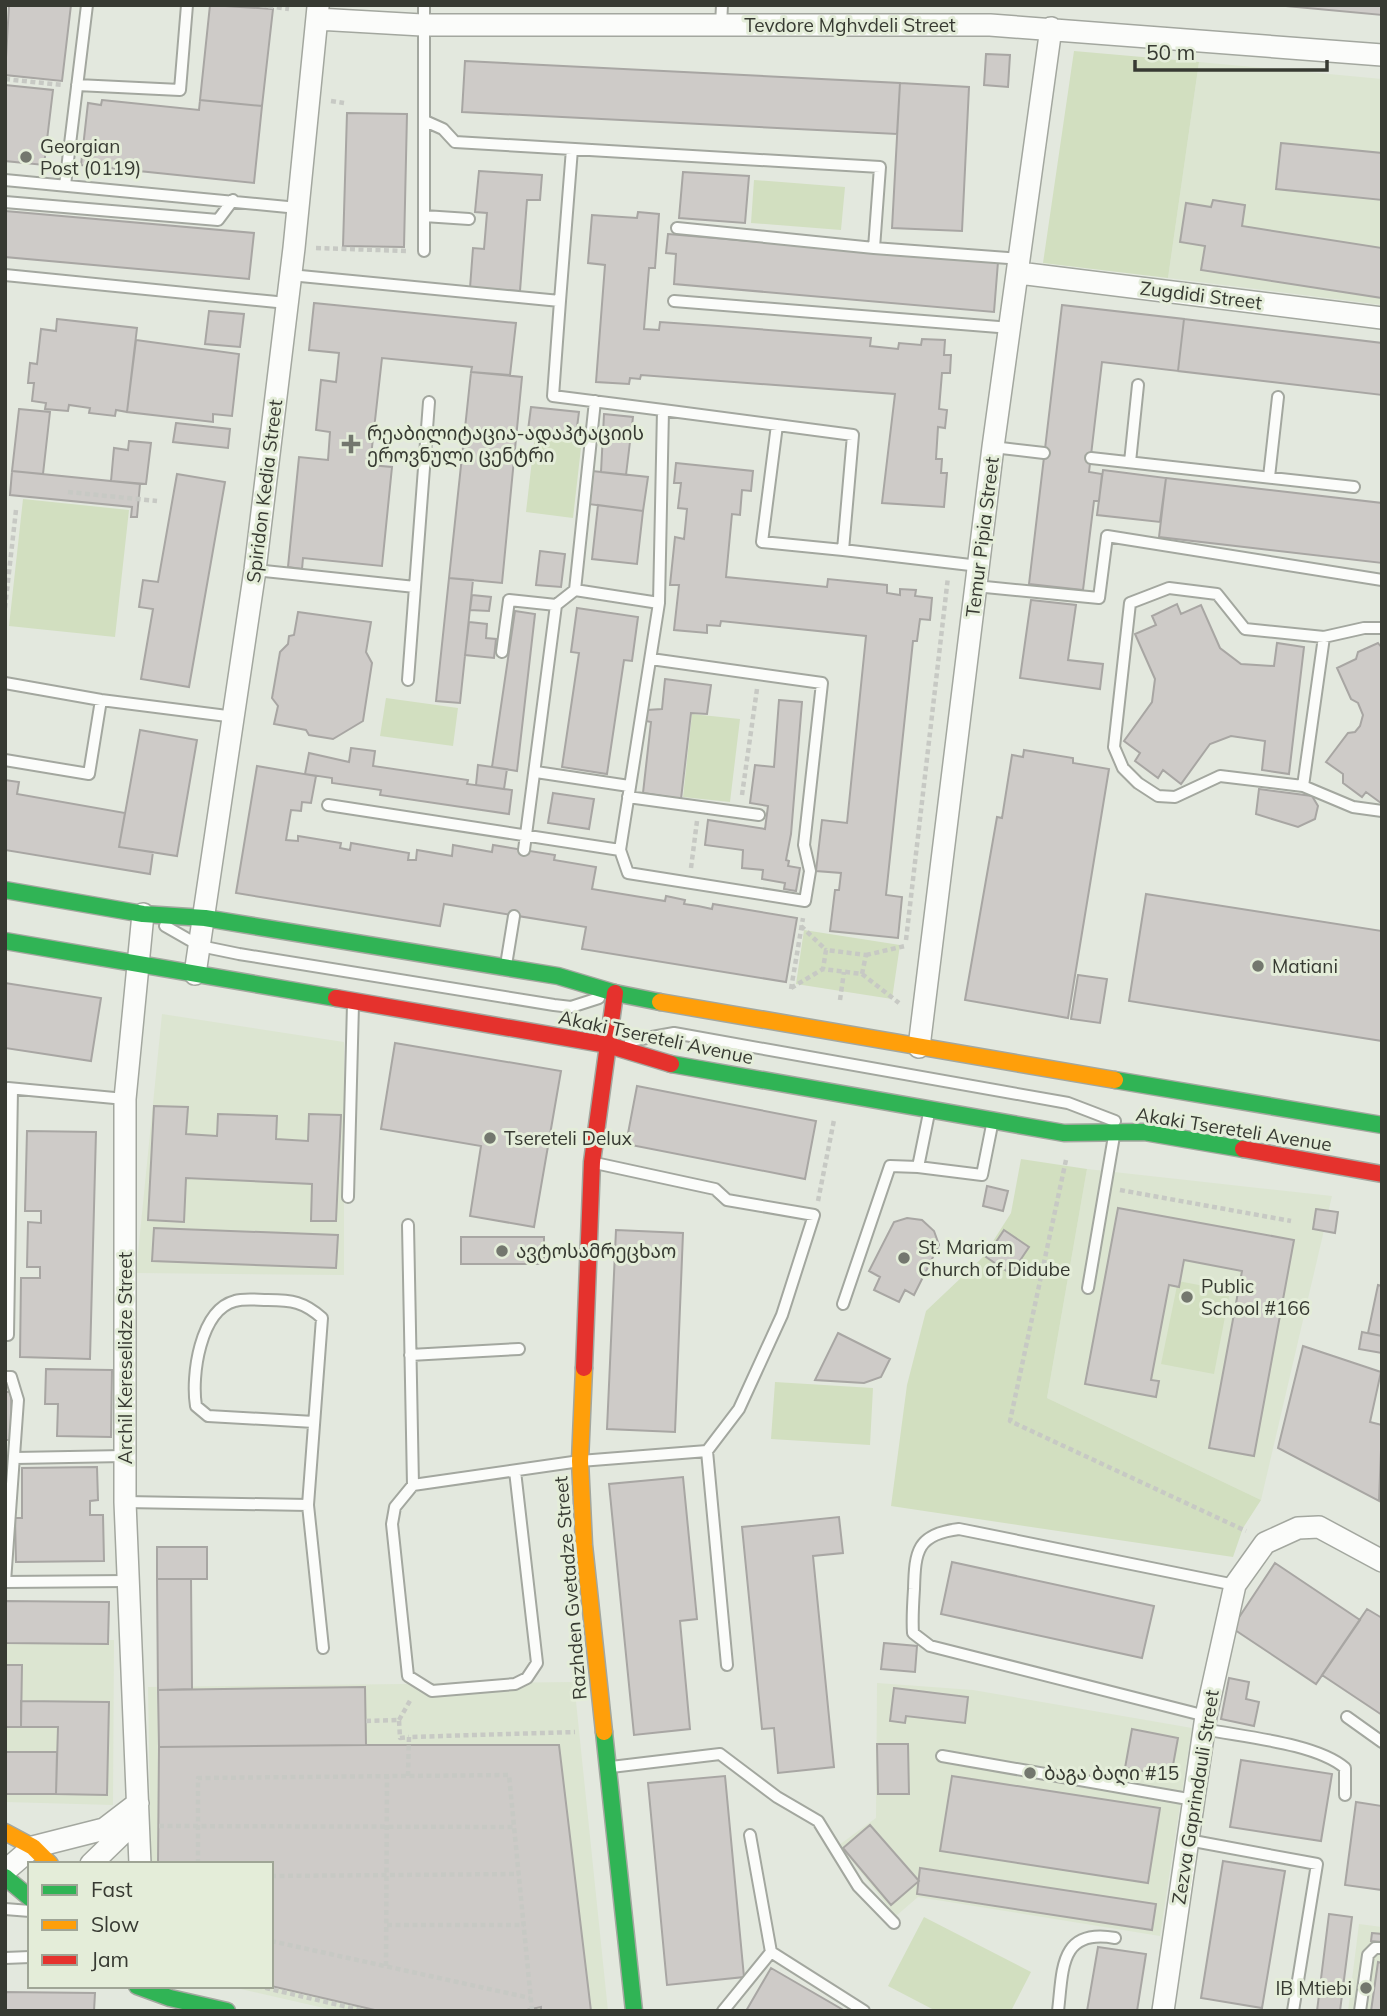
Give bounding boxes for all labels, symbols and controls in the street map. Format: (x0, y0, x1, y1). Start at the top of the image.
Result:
street label: Tevdore Mghvdeli Street (744, 13, 956, 37)
scale bar (1135, 28, 1328, 72)
text: 50 m (1146, 39, 1195, 65)
place label: Georgian Post (0119) (40, 134, 141, 180)
marker: Georgian Post (0119) (18, 149, 34, 165)
street label: Zugdidi Street (1139, 276, 1264, 314)
street label: Spiridon Kedia Street (241, 398, 287, 584)
place label: რეაბილიტაცია-ადაპტაციის ეროვნული ცენტრი (367, 421, 644, 468)
marker: რეაბილიტაცია-ადაპტაციის ეროვნული ცენტრი (341, 434, 361, 454)
street label: Temur Pipia Street (960, 455, 1004, 619)
place label: Matiani (1272, 954, 1338, 978)
marker: Matiani (1250, 958, 1266, 974)
street label: Akaki Tsereteli Avenue (557, 1005, 755, 1069)
street label: Akaki Tsereteli Avenue (1134, 1102, 1334, 1156)
place label: Tsereteli Delux (504, 1126, 632, 1150)
marker: Tsereteli Delux (482, 1130, 498, 1146)
place label: St. Mariam Church of Didube (918, 1235, 1070, 1281)
place label: ავტოსამრეცხაო (516, 1239, 676, 1263)
marker: ავტოსამრეცხაო (494, 1243, 510, 1259)
marker: St. Mariam Church of Didube (896, 1250, 912, 1266)
street label: Archil Kereselidze Street (113, 1252, 137, 1464)
place label: Public School #166 (1201, 1274, 1310, 1320)
marker: Public School #166 (1179, 1289, 1195, 1305)
street label: Razhden Gvetadze Street (548, 1475, 592, 1701)
street label: Zezva Gaprindauli Street (1166, 1688, 1224, 1906)
place label: ბაგა ბაღი #15 (1044, 1761, 1179, 1786)
marker: ბაგა ბაღი #15 (1022, 1765, 1038, 1781)
legend (28, 1862, 273, 1988)
text: Fast (91, 1876, 133, 1902)
text: Slow (91, 1911, 139, 1937)
text: Jam (91, 1946, 129, 1972)
place label: IB Mtiebi (1275, 1976, 1352, 2000)
marker: IB Mtiebi (1358, 1980, 1374, 1996)

